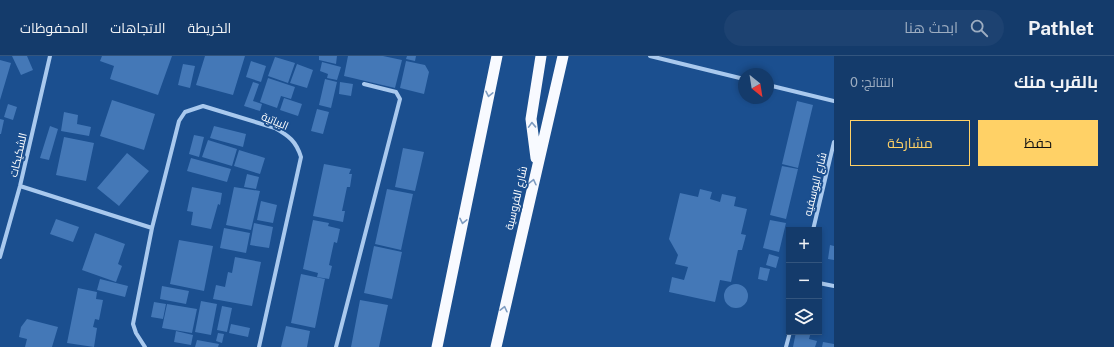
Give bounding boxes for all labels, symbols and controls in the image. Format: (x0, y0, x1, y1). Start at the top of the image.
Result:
search box (724, 10, 1004, 46)
icon: search (968, 17, 990, 39)
text: Pathlet (1028, 17, 1094, 39)
text: ابحث هنا (904, 19, 958, 36)
text: المحفوظات (20, 20, 88, 36)
text: الاتجاهات (110, 20, 166, 36)
text: الخريطة (188, 20, 231, 36)
north arrow (738, 68, 774, 104)
text: بالقرب منك (1014, 72, 1098, 92)
text: النتائج: 0 (850, 75, 894, 90)
one-way arrow (486, 91, 494, 97)
street label: البياتية (260, 110, 290, 132)
button: مشاركة (850, 120, 970, 166)
button: حفظ (978, 120, 1098, 166)
one-way arrow (527, 122, 536, 129)
street label: الشكيكات (7, 132, 29, 178)
street label: شارع اليوسفيه (801, 151, 831, 218)
street label: شارع الفروسية (503, 165, 531, 231)
one-way arrow (528, 179, 536, 185)
one-way arrow (459, 218, 467, 225)
map controls (786, 227, 822, 335)
button: + (786, 227, 822, 263)
button: − (786, 263, 822, 299)
button: layers (786, 299, 822, 335)
one-way arrow (500, 306, 508, 312)

